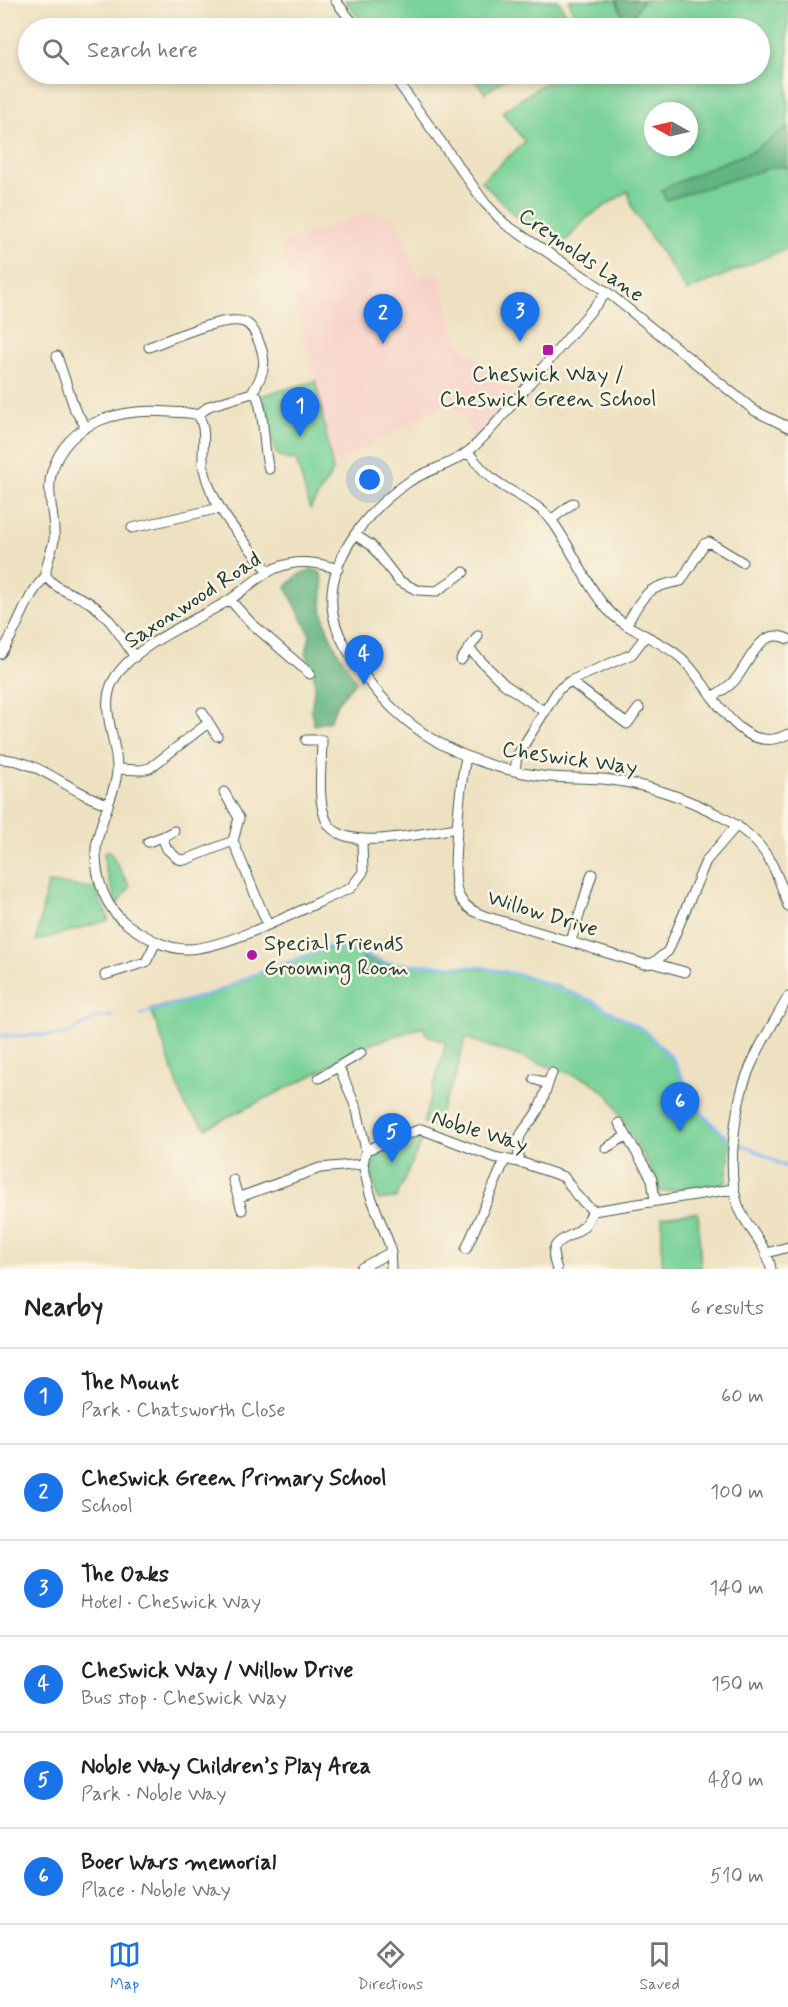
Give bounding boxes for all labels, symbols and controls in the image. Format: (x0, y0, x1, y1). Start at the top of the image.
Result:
search box (18, 18, 770, 84)
icon: search (39, 35, 72, 68)
text: Search here (87, 37, 198, 65)
north arrow (644, 102, 698, 156)
street label: Creynolds Lane (513, 202, 649, 309)
pin: 3 (500, 292, 540, 342)
pin: 2 (364, 294, 403, 344)
marker: Cheswick Way / Cheswick Green School (541, 343, 555, 357)
place label: Cheswick Way / Cheswick Green School (439, 361, 657, 414)
pin: 1 (280, 388, 320, 437)
your location (355, 465, 384, 494)
street label: Saxonwood Road (119, 546, 267, 655)
pin: 4 (344, 636, 384, 685)
street label: Cheswick Way (500, 736, 639, 782)
street label: Willow Drive (484, 884, 601, 944)
place label: Special Friends Grooming Room (264, 930, 409, 986)
marker: Special Friends Grooming Room (245, 948, 259, 962)
pin: 6 (660, 1082, 700, 1132)
street label: Noble Way (428, 1104, 531, 1160)
pin: 5 (372, 1114, 412, 1163)
text: Nearby (24, 1291, 103, 1325)
text: 6 results (691, 1295, 764, 1322)
text: The Mount (81, 1369, 179, 1397)
text: 1 (39, 1383, 48, 1410)
text: 60 m (721, 1383, 764, 1410)
text: Park · Chatsworth Close (81, 1397, 285, 1424)
text: Cheswick Green Primary School (81, 1465, 387, 1493)
text: 2 (39, 1479, 48, 1506)
text: 100 m (710, 1479, 764, 1506)
text: School (81, 1493, 133, 1520)
text: The Oaks (81, 1561, 169, 1589)
text: 3 (39, 1575, 48, 1602)
text: 140 m (710, 1575, 764, 1602)
text: Hotel · Cheswick Way (81, 1589, 261, 1616)
text: Cheswick Way / Willow Drive (81, 1657, 353, 1685)
text: 4 (38, 1671, 49, 1698)
text: 150 m (711, 1671, 764, 1698)
text: Bus stop · Cheswick Way (81, 1685, 287, 1712)
text: Noble Way Children’s Play Area (81, 1753, 371, 1781)
text: 5 (38, 1767, 50, 1794)
text: 480 m (708, 1767, 764, 1794)
text: Park · Noble Way (81, 1781, 227, 1808)
text: Boer Wars memorial (81, 1849, 276, 1877)
text: 6 (38, 1863, 49, 1890)
text: 510 m (710, 1863, 764, 1890)
text: Place · Noble Way (81, 1877, 231, 1904)
tab: Map (108, 1938, 141, 1995)
tab: Directions (357, 1938, 423, 1995)
tab: Saved (639, 1938, 680, 1995)

